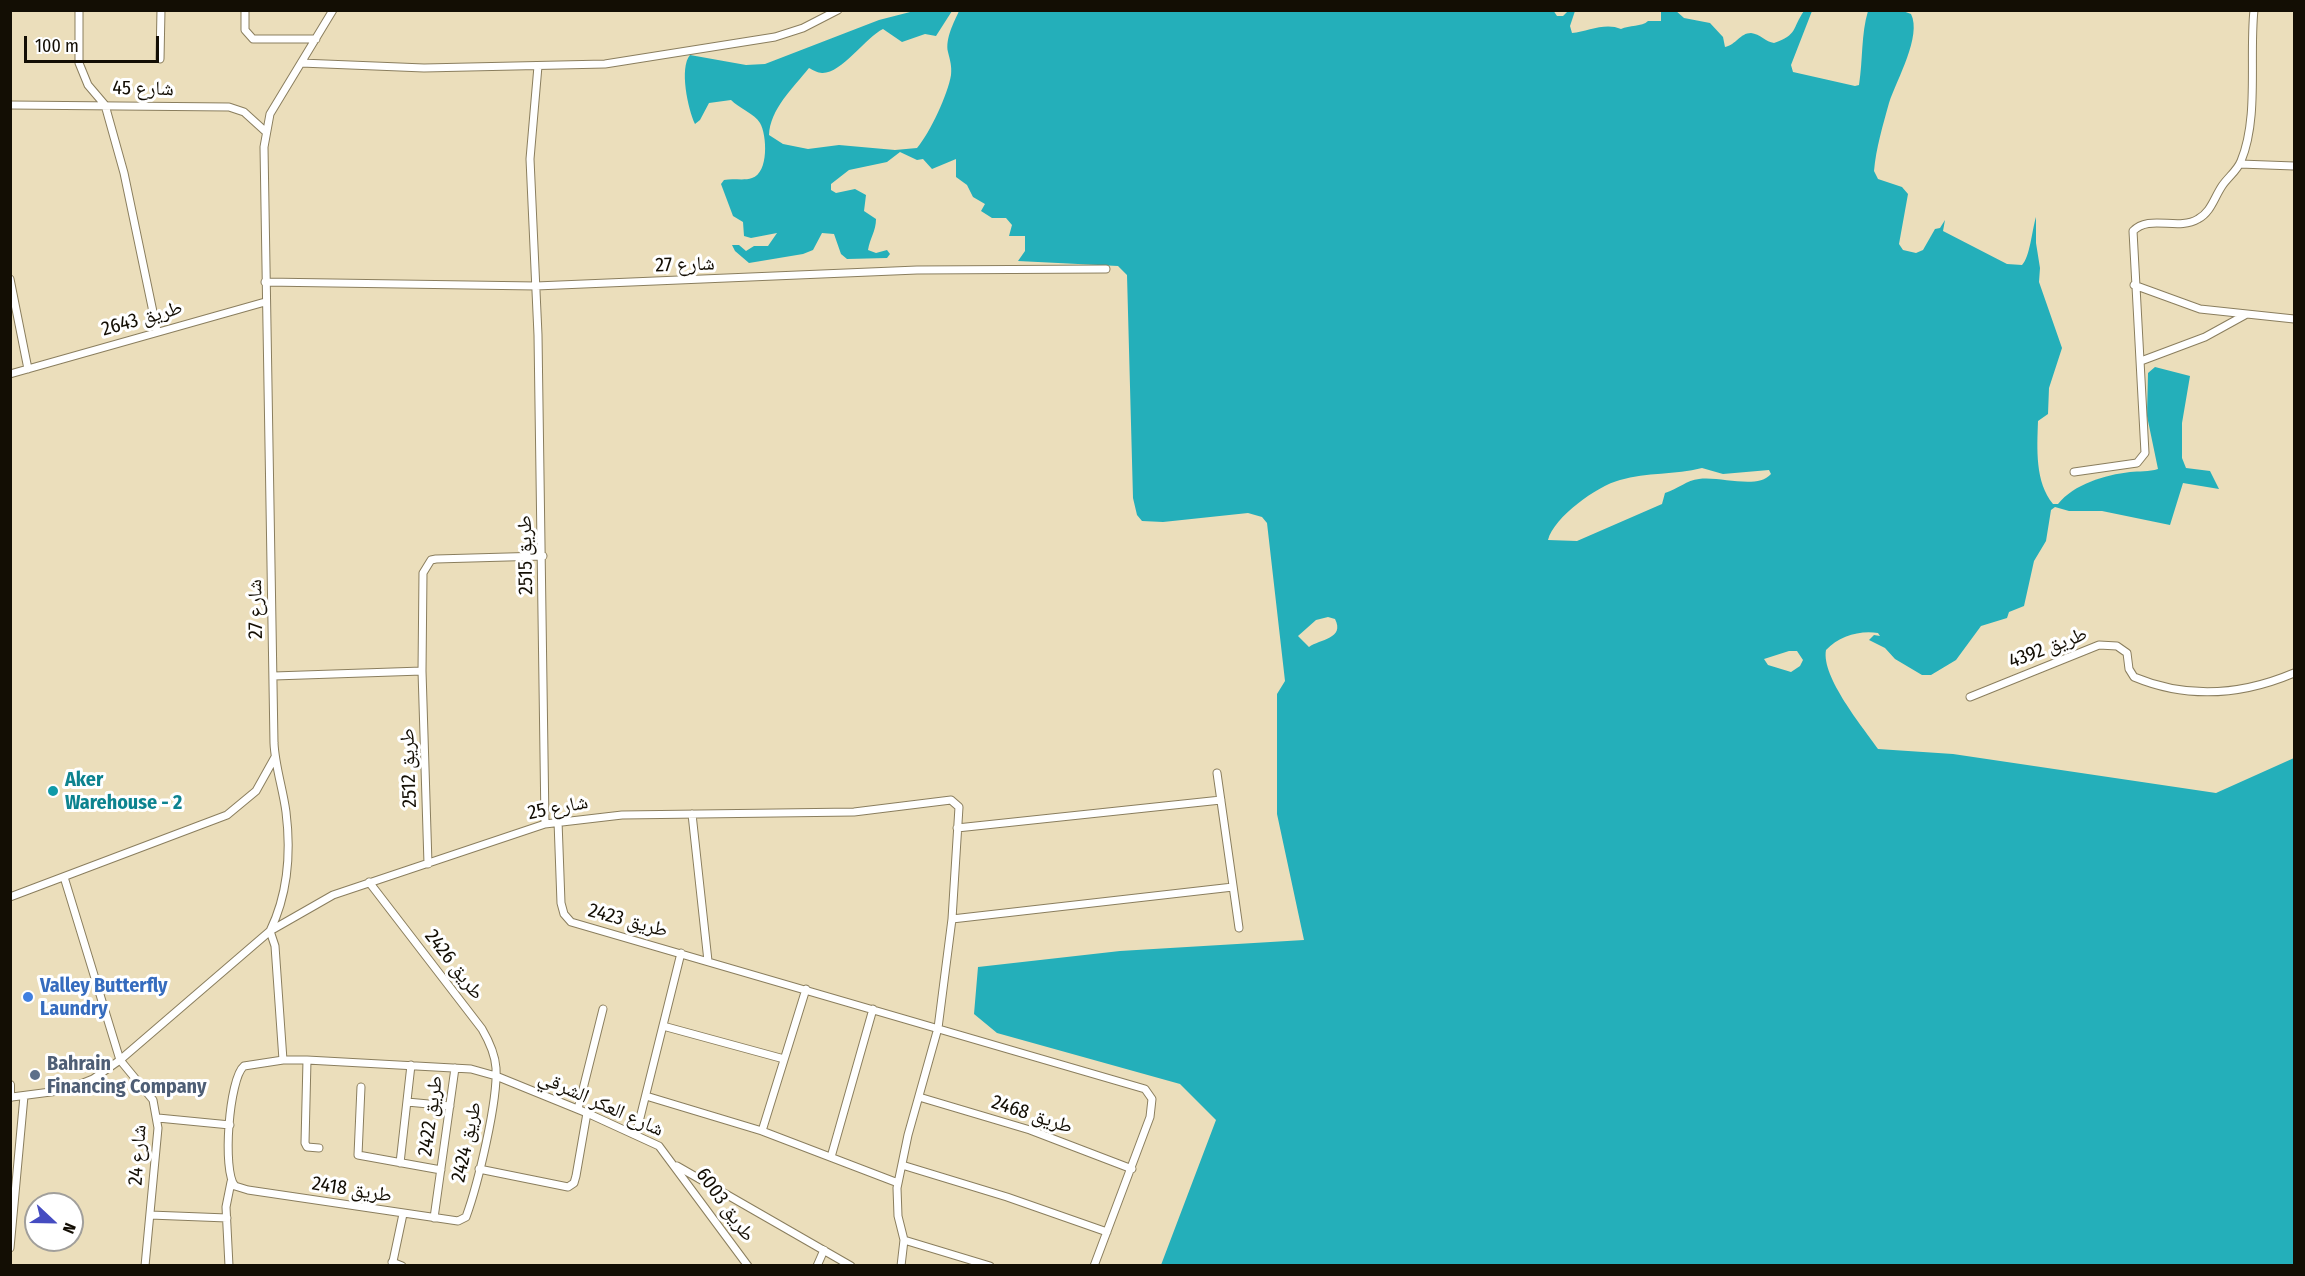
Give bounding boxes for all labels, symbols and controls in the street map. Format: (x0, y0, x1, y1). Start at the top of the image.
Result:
scale bar (27, 24, 162, 62)
text: 100 m (35, 35, 79, 57)
street label: شارع 45 (112, 76, 174, 102)
street label: شارع 27 (655, 252, 715, 278)
street label: طريق 2643 (99, 296, 185, 342)
street label: طريق 2515 (513, 515, 539, 595)
street label: شارع 27 (243, 579, 269, 639)
street label: طريق 4392 (2005, 622, 2091, 674)
street label: طريق 2512 (396, 728, 422, 808)
place label: Aker Warehouse - 2 (65, 768, 182, 815)
marker: Aker Warehouse - 2 (46, 784, 60, 798)
street label: شارع 25 (526, 790, 590, 826)
street label: طريق 2423 (586, 899, 670, 943)
street label: طريق 2426 (419, 925, 489, 1005)
place label: Valley Butterfly Laundry (40, 974, 168, 1021)
marker: Valley Butterfly Laundry (21, 990, 35, 1004)
place label: Bahrain Financing Company (47, 1052, 206, 1099)
street label: شارع العكر الشرقي (535, 1066, 667, 1142)
marker: Bahrain Financing Company (28, 1068, 42, 1082)
street label: طريق 2422 (413, 1074, 449, 1158)
street label: طريق 2468 (988, 1091, 1076, 1139)
street label: طريق 2424 (447, 1100, 487, 1184)
street label: شارع 24 (124, 1124, 152, 1186)
street label: طريق 6003 (690, 1163, 760, 1247)
street label: طريق 2418 (310, 1172, 394, 1208)
north arrow (24, 1192, 84, 1252)
text: N (59, 1220, 80, 1236)

